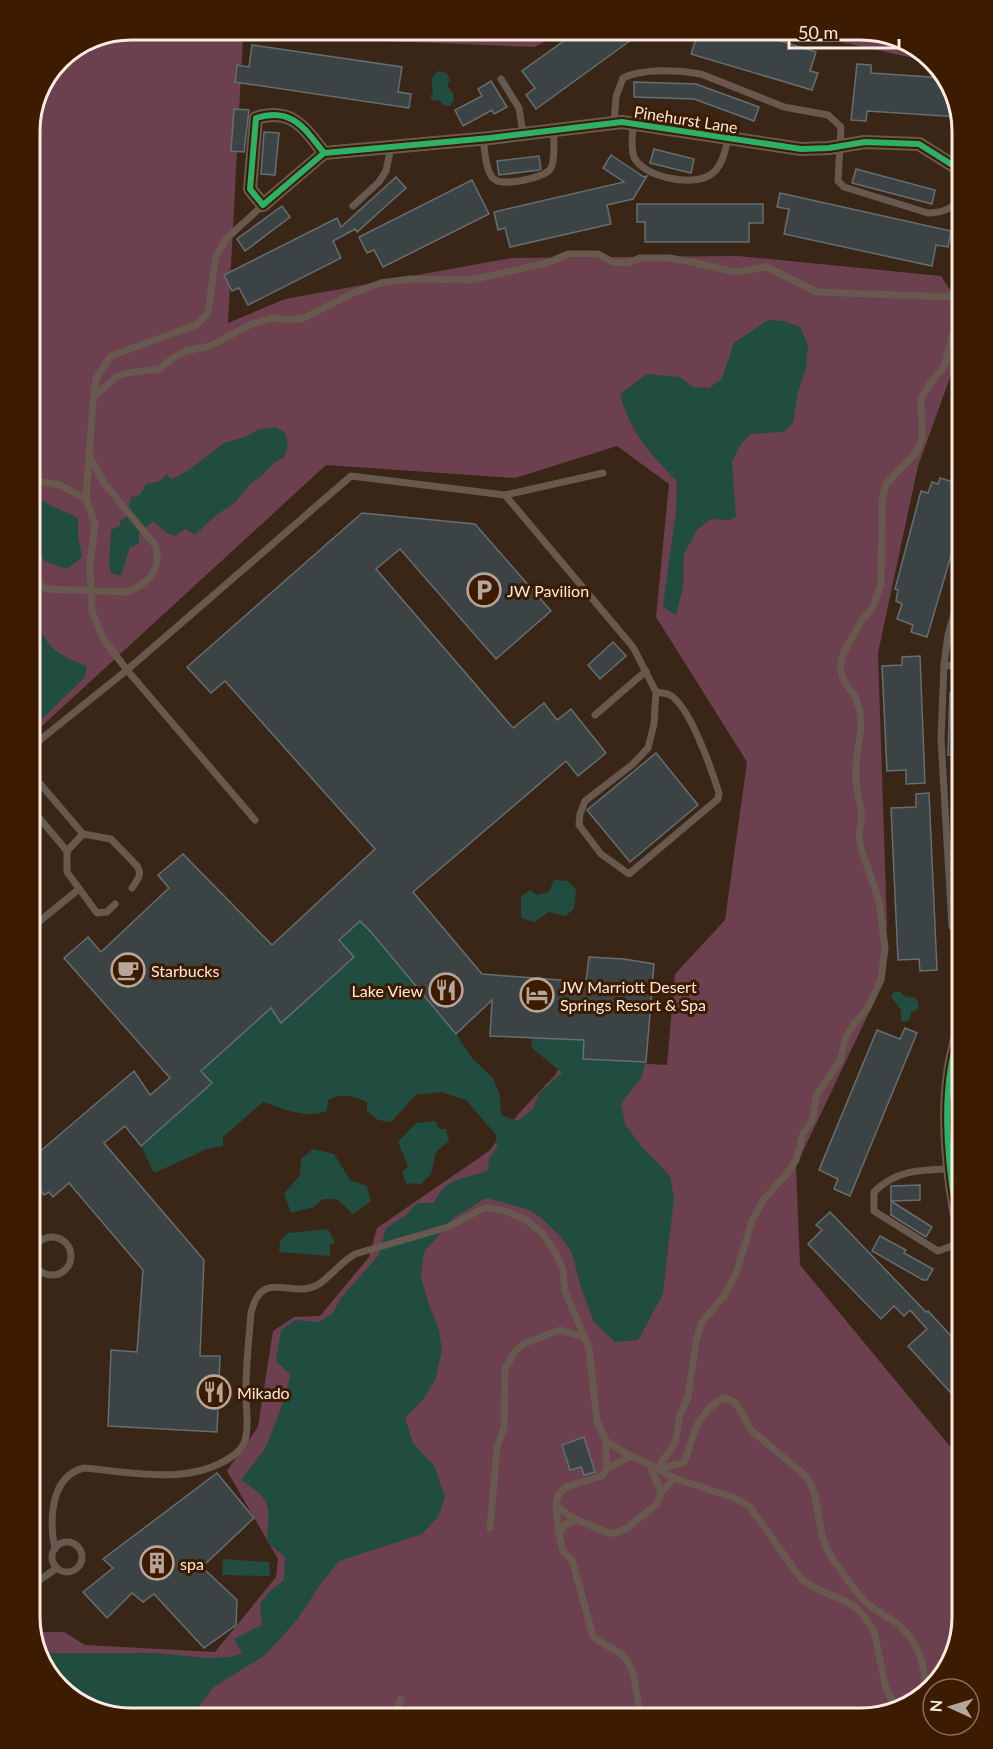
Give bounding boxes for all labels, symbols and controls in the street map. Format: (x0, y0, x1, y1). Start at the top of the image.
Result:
scale bar (789, 12, 898, 50)
text: 50 m (798, 21, 838, 43)
street label: Pinehurst Lane (633, 101, 739, 137)
parking icon: JW Pavilion (466, 572, 502, 608)
place label: JW Pavilion (507, 581, 589, 600)
cafe icon: Starbucks (110, 952, 146, 988)
place label: Starbucks (151, 961, 219, 980)
restaurant icon: Lake View (428, 972, 464, 1008)
hotel icon: JW Marriott Desert Springs Resort & Spa (519, 977, 555, 1013)
place label: JW Marriott Desert Springs Resort & Spa (560, 977, 706, 1014)
place label: Lake View (352, 981, 423, 1000)
restaurant icon: Mikado (196, 1374, 232, 1410)
place label: Mikado (237, 1383, 290, 1402)
building icon: spa (139, 1545, 175, 1581)
place label: spa (180, 1554, 204, 1573)
north arrow (921, 1677, 981, 1737)
text: N (926, 1699, 945, 1713)

